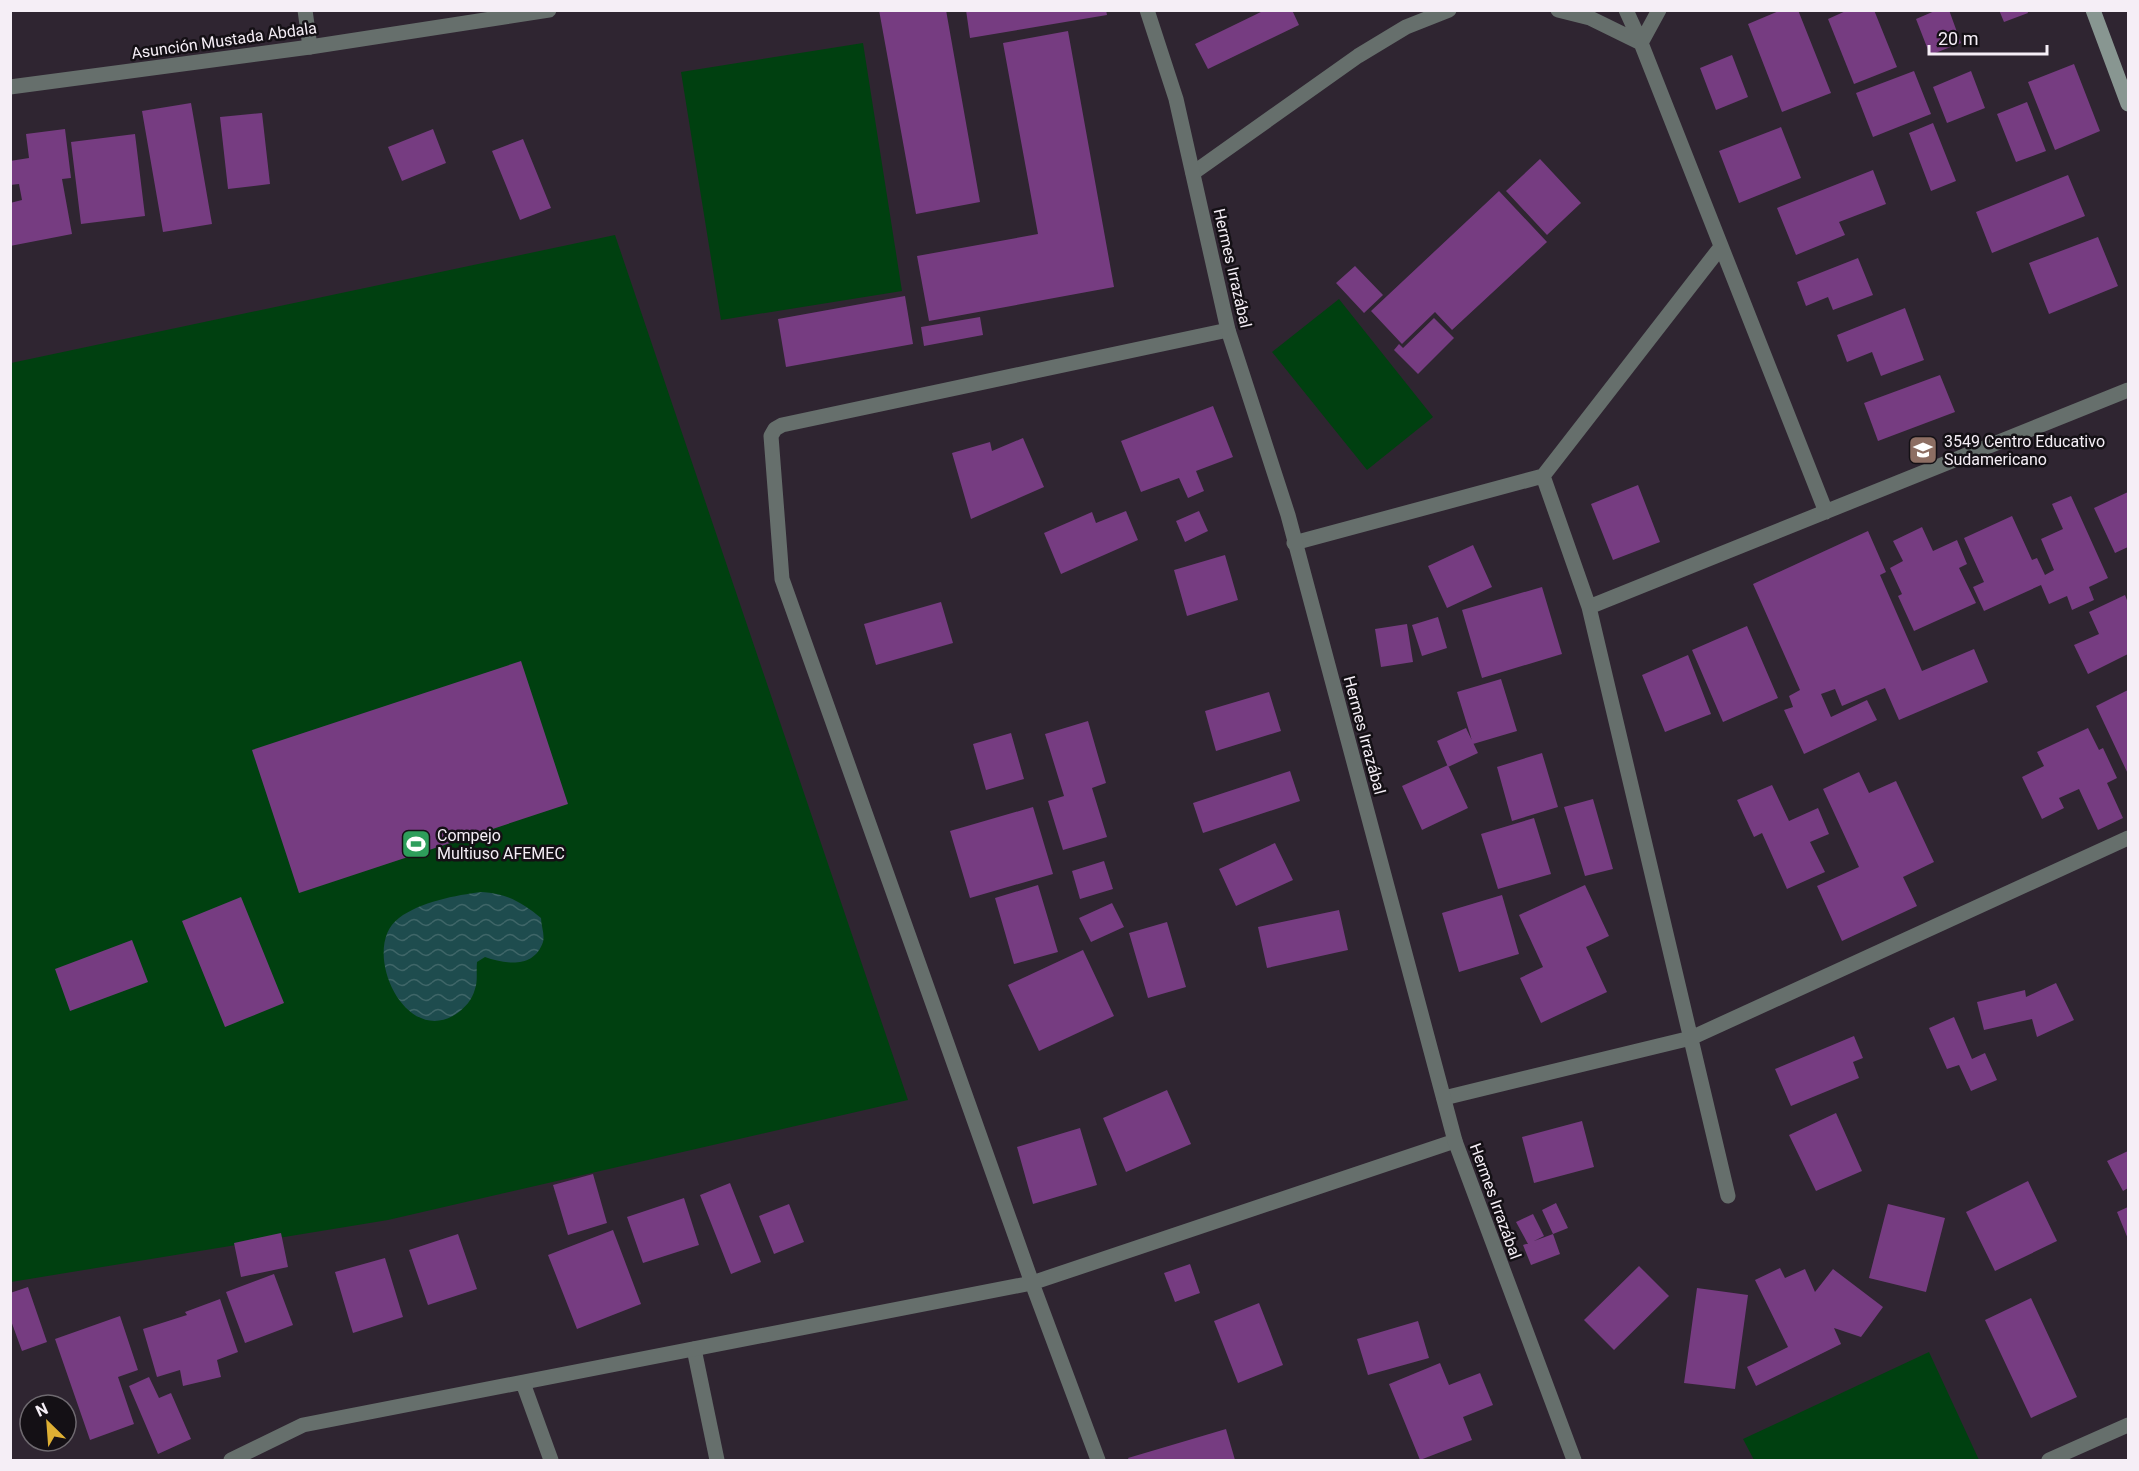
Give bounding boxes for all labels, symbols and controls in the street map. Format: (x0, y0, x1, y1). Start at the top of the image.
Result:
street label: Asunción Mustada Abdala (130, 18, 318, 63)
scale bar (1929, 18, 2048, 56)
text: 20 m (1938, 28, 1978, 49)
street label: Hermes Irrazábal (1210, 207, 1255, 330)
place label: 3549 Centro Educativo Sudamericano (1944, 432, 2105, 469)
school or university icon: 3549 Centro Educativo Sudamericano (1907, 434, 1939, 466)
street label: Hermes Irrazábal (1340, 674, 1389, 796)
place label: Compejo Multiuso AFEMEC (437, 826, 565, 863)
sports icon: Compejo Multiuso AFEMEC (400, 828, 432, 860)
street label: Hermes Irrazábal (1466, 1141, 1525, 1262)
north arrow (18, 1393, 78, 1453)
text: N (33, 1399, 51, 1421)

